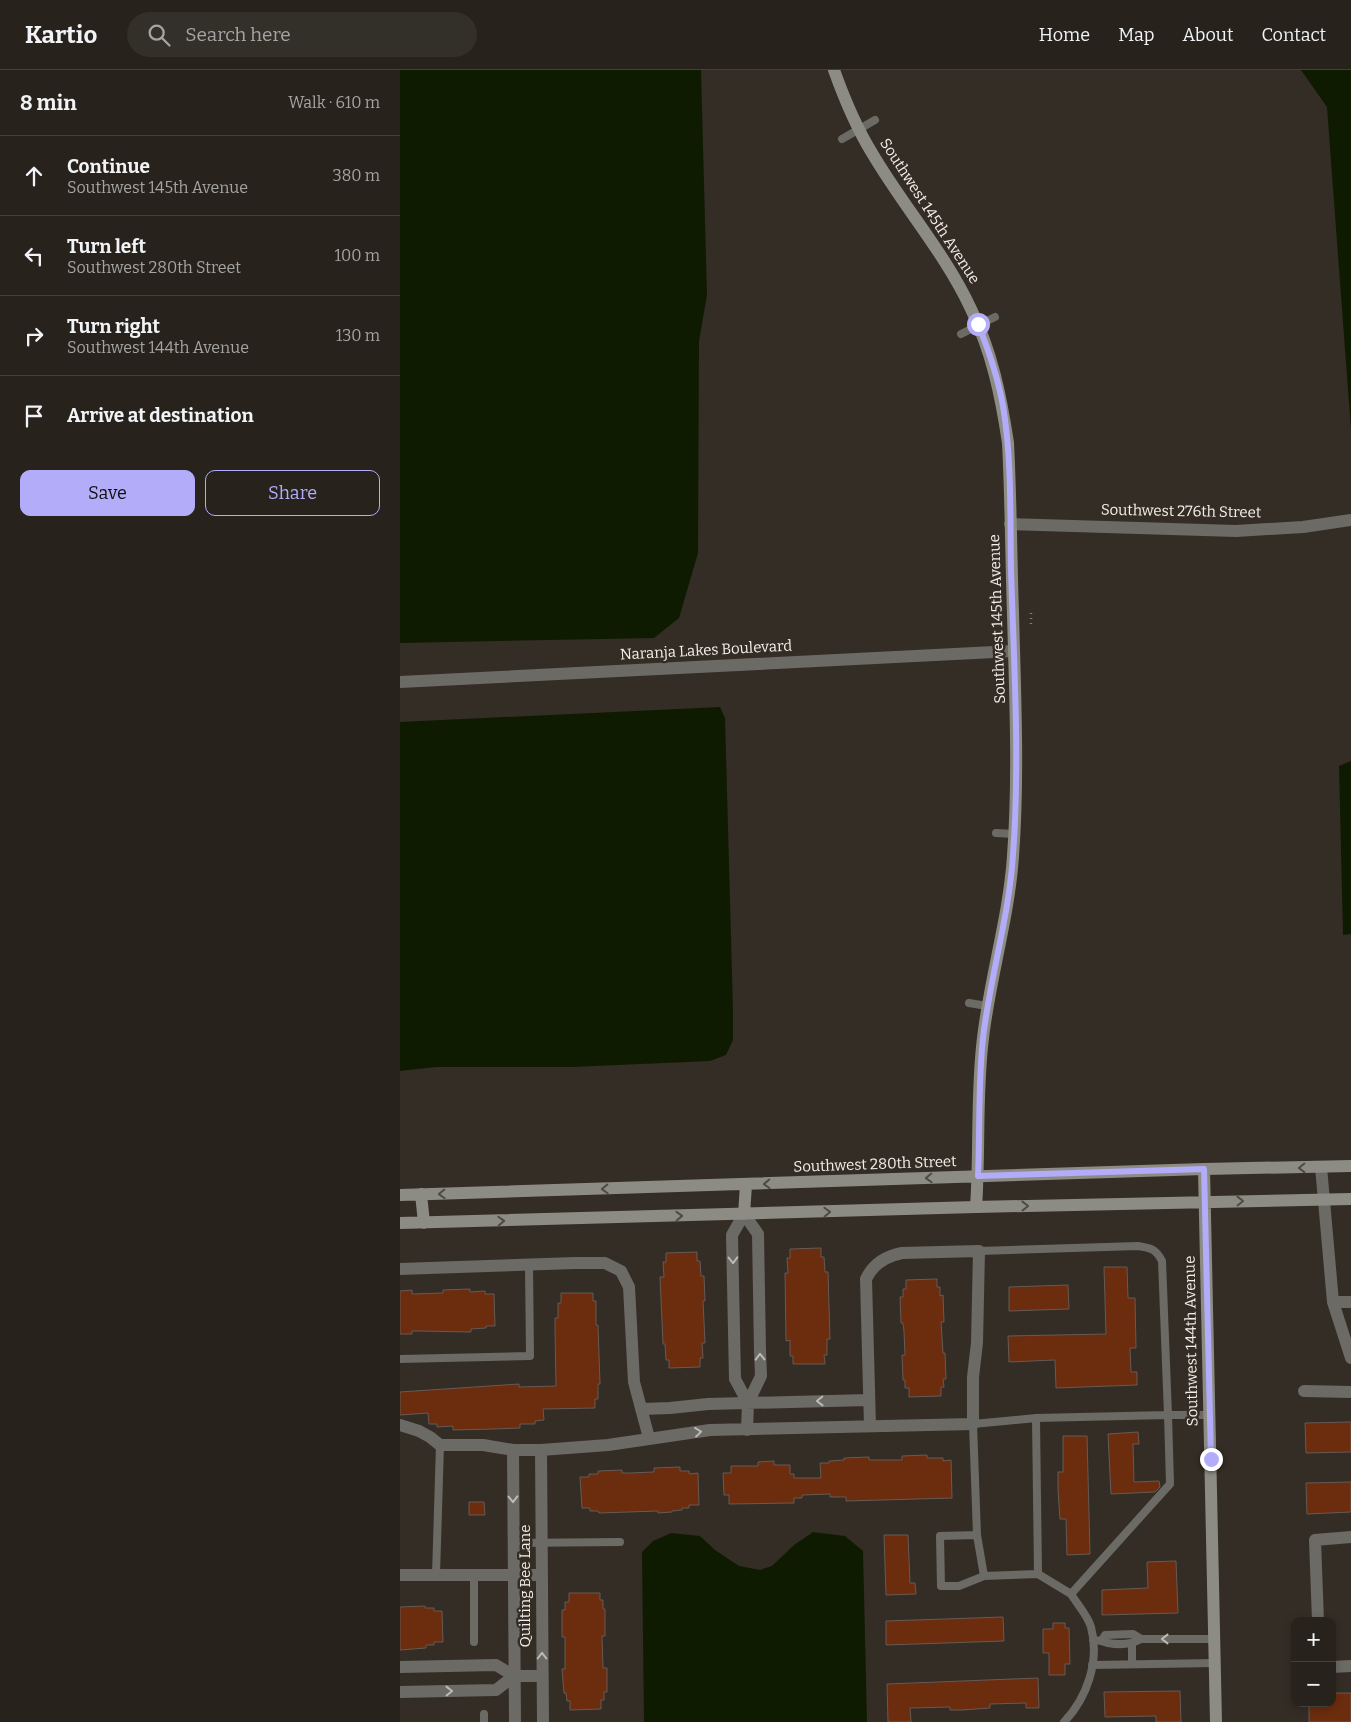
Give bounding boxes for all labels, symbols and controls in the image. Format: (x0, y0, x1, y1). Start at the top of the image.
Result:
search box (127, 12, 477, 57)
text: Kartio (25, 21, 97, 49)
icon: search (145, 21, 173, 49)
text: Search here (185, 23, 291, 46)
text: Home (1039, 24, 1090, 46)
text: Map (1118, 24, 1154, 46)
text: About (1182, 24, 1233, 46)
text: Contact (1261, 24, 1326, 46)
text: 8 min (20, 90, 77, 116)
text: Walk · 610 m (288, 93, 380, 112)
street label: Southwest 145th Avenue (876, 135, 984, 287)
text: Continue (67, 155, 150, 178)
icon: ahead (20, 162, 48, 190)
text: 380 m (333, 166, 380, 185)
text: Southwest 145th Avenue (67, 178, 248, 197)
text: Turn left (67, 235, 146, 258)
icon: left (20, 242, 48, 270)
text: 100 m (335, 246, 380, 265)
text: Southwest 280th Street (67, 258, 241, 277)
route start (967, 313, 990, 336)
text: Turn right (67, 315, 160, 338)
icon: right (20, 322, 48, 350)
text: 130 m (336, 326, 380, 345)
text: Southwest 144th Avenue (67, 338, 249, 357)
icon: arrive (20, 402, 48, 430)
text: Arrive at destination (67, 404, 254, 427)
button: Save (20, 470, 195, 516)
button: Share (205, 470, 380, 516)
street label: Southwest 276th Street (1101, 501, 1262, 521)
street label: Southwest 145th Avenue (985, 534, 1009, 704)
street label: Naranja Lakes Boulevard (620, 636, 793, 663)
street label: Southwest 280th Street (793, 1152, 957, 1176)
one-way arrow (1298, 1163, 1306, 1173)
one-way arrow (925, 1173, 933, 1184)
one-way arrow (763, 1179, 770, 1189)
one-way arrow (600, 1183, 608, 1194)
one-way arrow (438, 1188, 446, 1199)
one-way arrow (1236, 1196, 1244, 1206)
one-way arrow (1022, 1201, 1029, 1211)
one-way arrow (824, 1206, 832, 1217)
one-way arrow (676, 1211, 684, 1221)
one-way arrow (498, 1216, 505, 1226)
one-way arrow (728, 1256, 738, 1264)
street label: Southwest 144th Avenue (1181, 1256, 1201, 1426)
one-way arrow (755, 1353, 766, 1361)
one-way arrow (816, 1396, 824, 1406)
one-way arrow (694, 1427, 702, 1438)
route end (1200, 1448, 1223, 1471)
one-way arrow (508, 1496, 518, 1503)
street label: Quilting Bee Lane (516, 1525, 534, 1647)
map controls (1291, 1617, 1336, 1707)
button: + (1291, 1617, 1336, 1662)
one-way arrow (1161, 1634, 1169, 1644)
one-way arrow (537, 1652, 547, 1660)
button: − (1291, 1662, 1336, 1707)
one-way arrow (445, 1686, 453, 1696)

